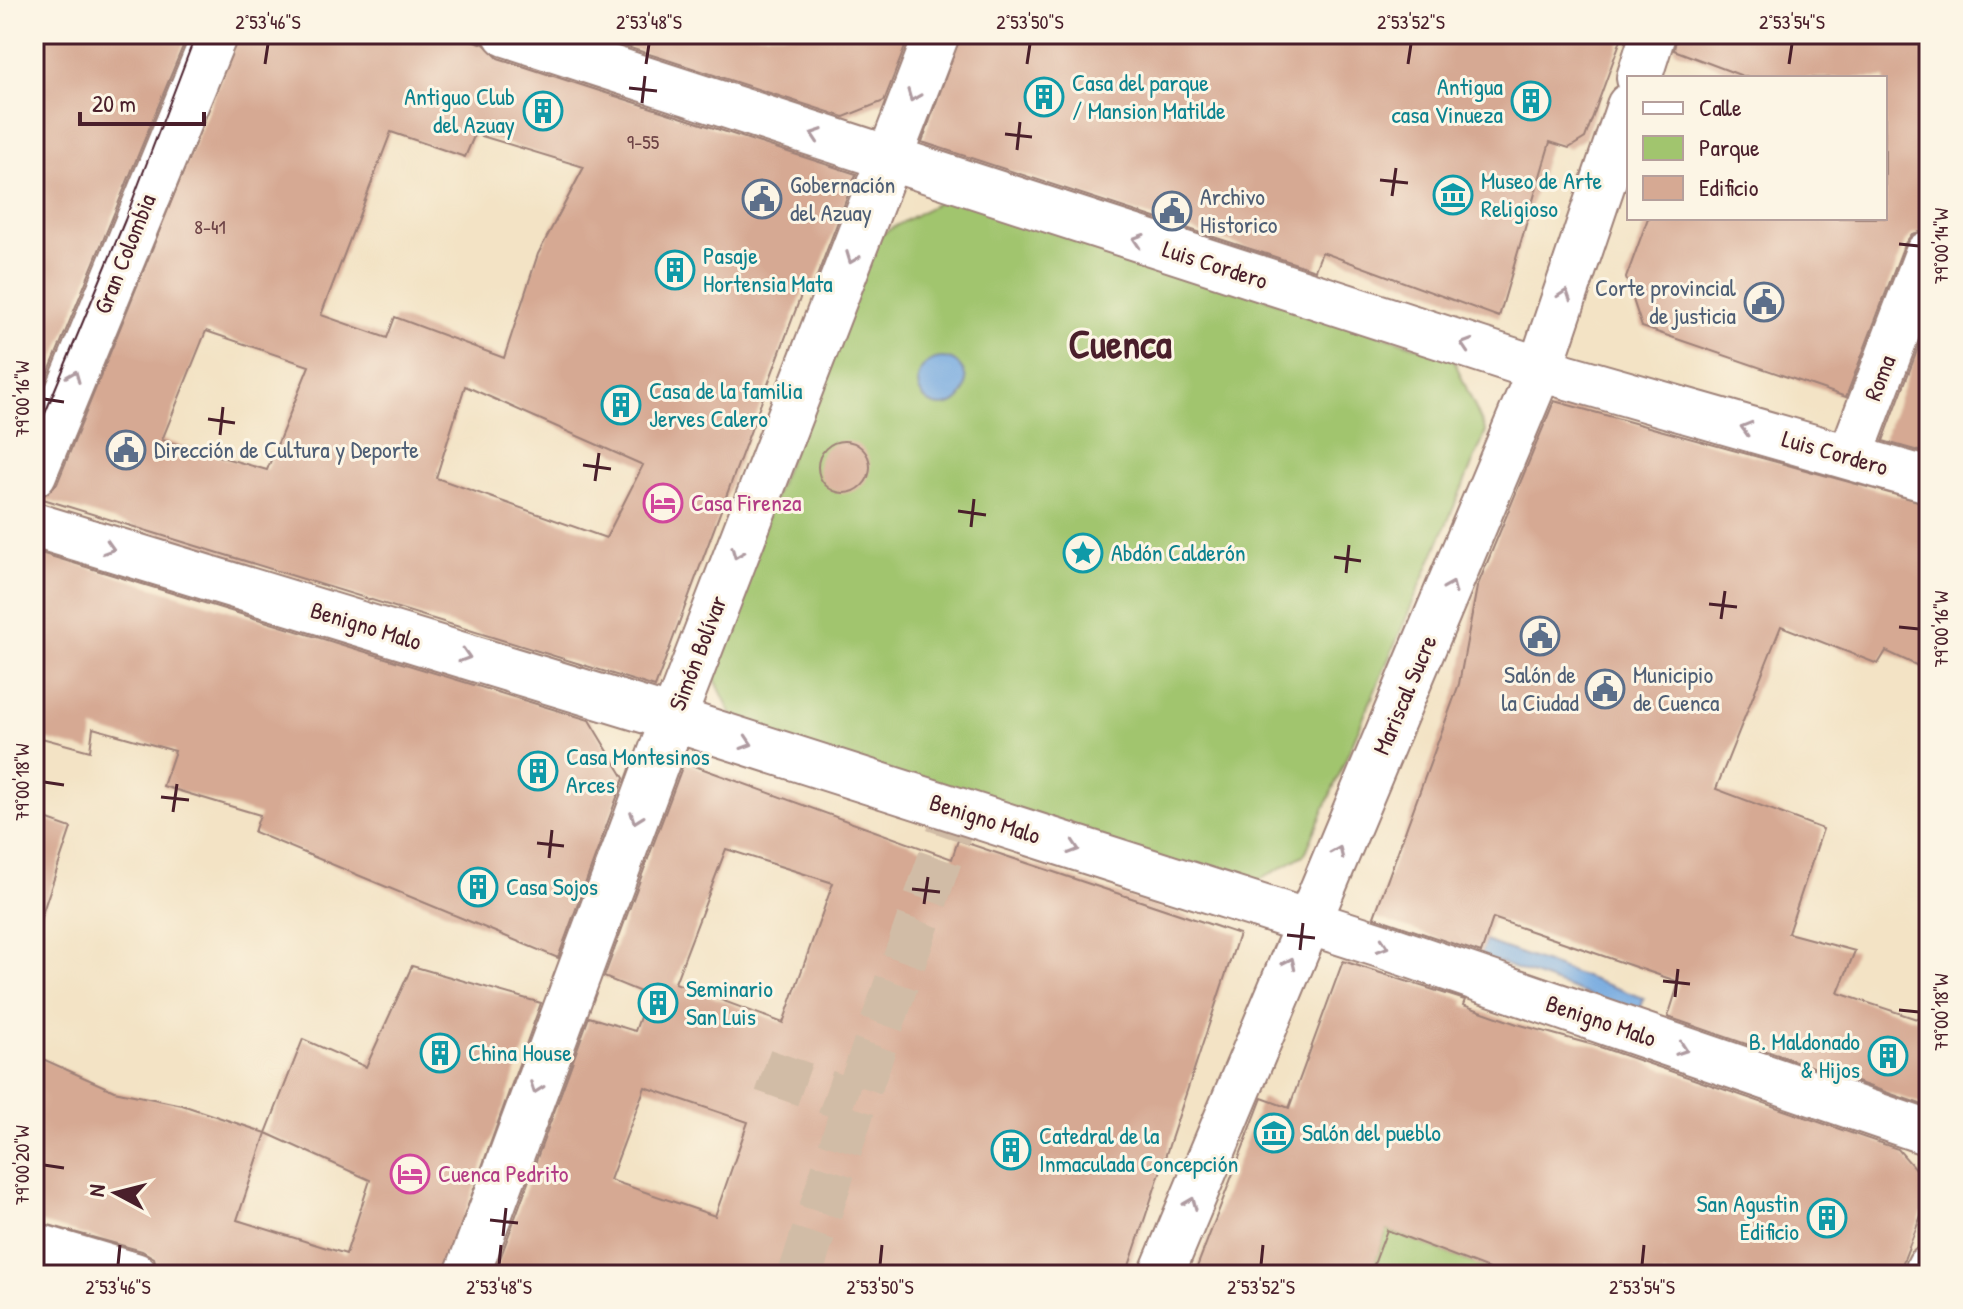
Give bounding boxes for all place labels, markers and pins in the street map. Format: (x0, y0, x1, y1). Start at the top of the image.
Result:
place label: Casa del parque / Mansion Matilde (1072, 66, 1226, 126)
place label: Antigua casa Vinueza (1392, 70, 1503, 130)
building icon: Casa del parque / Mansion Matilde (1023, 76, 1065, 118)
place label: Antiguo Club del Azuay (404, 80, 515, 140)
building icon: Antigua casa Vinueza (1510, 80, 1552, 122)
building icon: Antiguo Club del Azuay (522, 90, 564, 132)
place label: Museo de Arte Religioso (1481, 164, 1603, 224)
place label: Gobernación del Azuay (790, 168, 895, 228)
museum icon: Museo de Arte Religioso (1432, 174, 1474, 216)
public building icon: Gobernación del Azuay (741, 178, 783, 220)
place label: Archivo Historico (1200, 180, 1278, 240)
public building icon: Archivo Historico (1151, 190, 1193, 232)
place label: Pasaje Hortensia Mata (703, 239, 833, 299)
building icon: Pasaje Hortensia Mata (654, 249, 696, 291)
place label: Corte provincial de justicia (1595, 271, 1737, 331)
public building icon: Corte provincial de justicia (1743, 281, 1785, 323)
place label: Casa de la familia Jerves Calero (649, 374, 802, 434)
building icon: Casa de la familia Jerves Calero (600, 384, 642, 426)
public building icon: Dirección de Cultura y Deporte (105, 429, 147, 471)
place label: Dirección de Cultura y Deporte (154, 433, 419, 465)
hotel icon: Casa Firenza (642, 482, 684, 524)
place label: Casa Firenza (691, 486, 801, 518)
place icon: Abdón Calderón (1062, 532, 1104, 574)
place label: Abdón Calderón (1111, 536, 1246, 568)
public building icon: Salón de la Ciudad (1519, 615, 1561, 657)
place label: Salón de la Ciudad (1501, 658, 1579, 718)
place label: Municipio de Cuenca (1633, 658, 1719, 718)
public building icon: Municipio de Cuenca (1584, 668, 1626, 710)
place label: Casa Montesinos Arces (566, 740, 710, 800)
building icon: Casa Montesinos Arces (517, 750, 559, 792)
building icon: Casa Sojos (457, 866, 499, 908)
place label: Casa Sojos (506, 870, 598, 902)
place label: Seminario San Luis (686, 972, 773, 1032)
building icon: Seminario San Luis (637, 982, 679, 1024)
place label: B. Maldonado & Hijos (1749, 1025, 1860, 1085)
building icon: China House (419, 1032, 461, 1074)
building icon: B. Maldonado & Hijos (1867, 1035, 1909, 1077)
place label: China House (468, 1036, 572, 1068)
museum icon: Salón del pueblo (1253, 1112, 1295, 1154)
place label: Salón del pueblo (1302, 1116, 1441, 1148)
place label: Catedral de la Inmaculada Concepción (1039, 1119, 1238, 1179)
building icon: Catedral de la Inmaculada Concepción (990, 1129, 1032, 1171)
hotel icon: Cuenca Pedrito (389, 1153, 431, 1195)
place label: Cuenca Pedrito (438, 1157, 569, 1189)
place label: San Agustin Edificio (1696, 1187, 1799, 1247)
building icon: San Agustin Edificio (1806, 1197, 1848, 1239)

